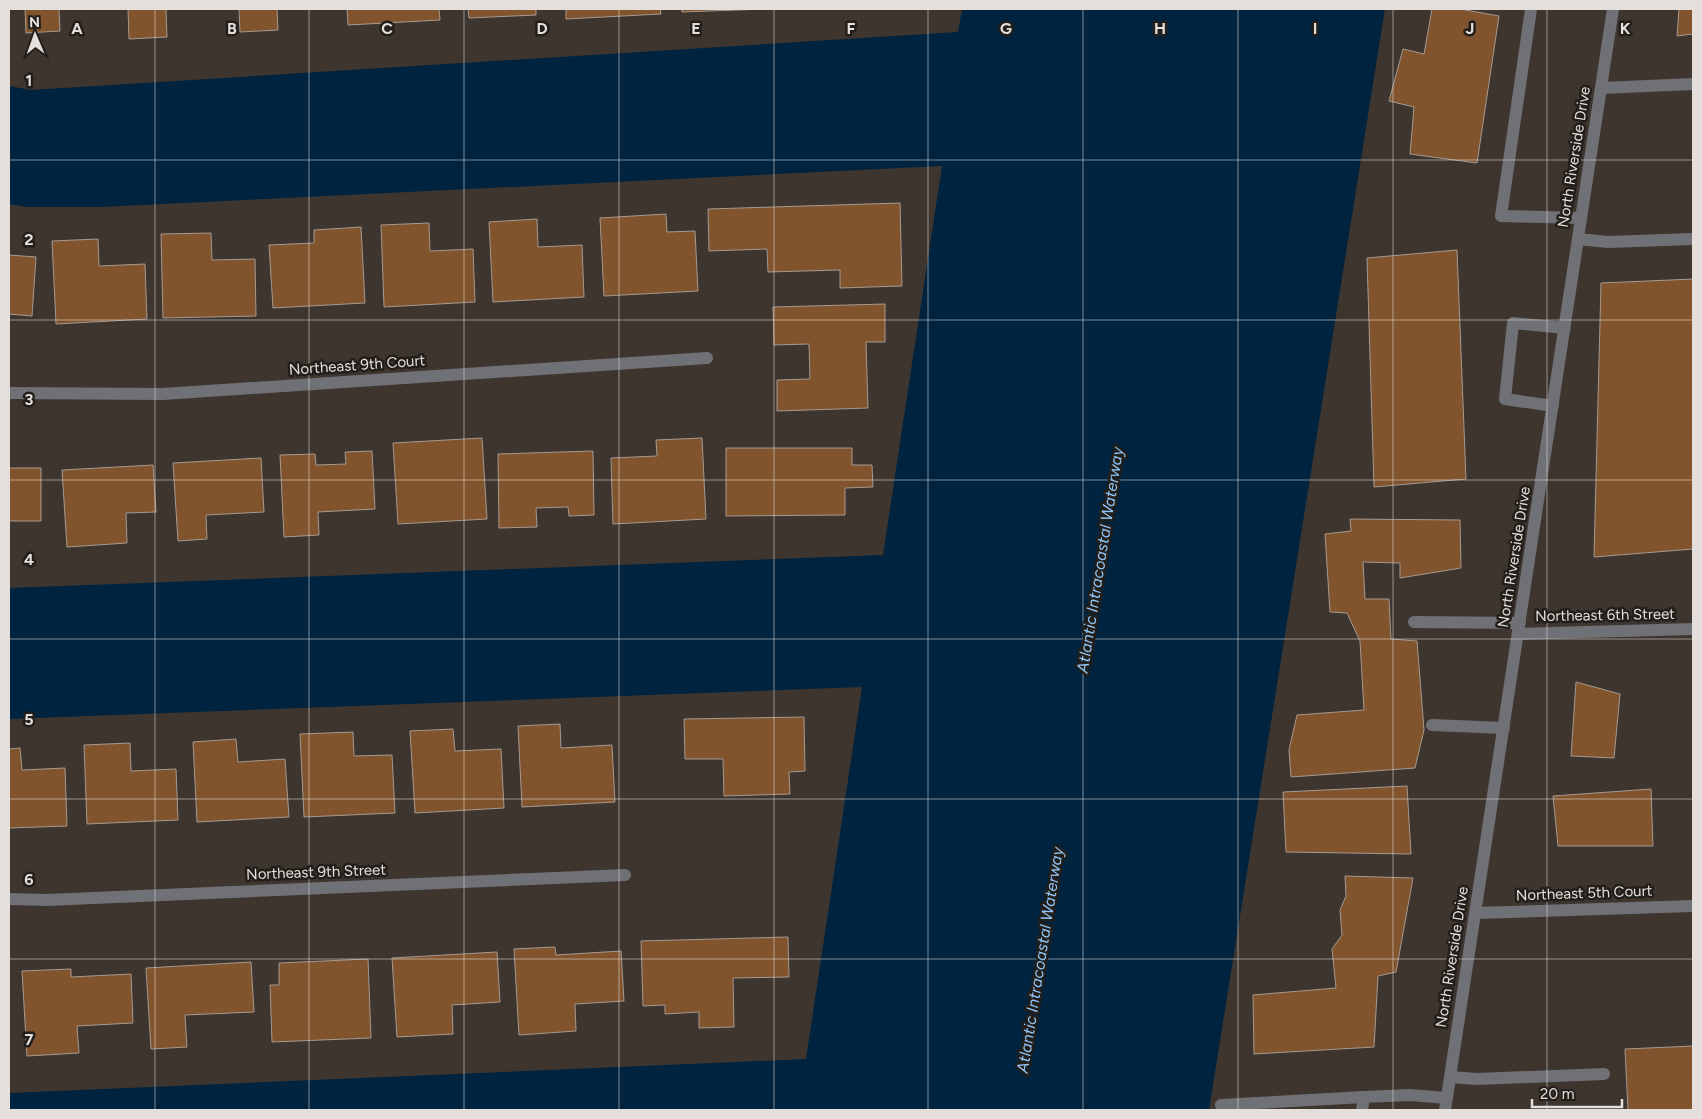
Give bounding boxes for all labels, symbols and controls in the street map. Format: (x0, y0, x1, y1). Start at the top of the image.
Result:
north arrow (10, 10, 60, 60)
text: N (29, 14, 40, 31)
text: A (71, 19, 83, 38)
text: B (227, 19, 237, 38)
text: C (381, 19, 393, 38)
text: D (536, 19, 548, 38)
text: E (691, 19, 701, 38)
text: F (847, 19, 856, 38)
text: G (1000, 19, 1012, 38)
text: H (1154, 19, 1166, 38)
text: I (1313, 19, 1317, 38)
text: J (1466, 19, 1474, 38)
text: K (1620, 19, 1631, 38)
text: 1 (26, 71, 32, 90)
street label: North Riverside Drive (1554, 85, 1594, 229)
text: 2 (24, 230, 34, 249)
street label: Northeast 9th Court (288, 351, 426, 379)
text: 3 (25, 390, 34, 409)
water label: Atlantic Intracoastal Waterway (1073, 445, 1127, 675)
street label: North Riverside Drive (1494, 485, 1534, 629)
text: 4 (24, 550, 34, 569)
street label: Northeast 6th Street (1535, 605, 1675, 625)
text: 5 (24, 710, 34, 729)
water label: Atlantic Intracoastal Waterway (1013, 845, 1067, 1075)
street label: Northeast 9th Street (246, 861, 387, 883)
text: 6 (24, 870, 34, 889)
street label: Northeast 5th Court (1515, 882, 1653, 904)
street label: North Riverside Drive (1432, 885, 1472, 1029)
text: 7 (25, 1030, 34, 1049)
scale bar (1532, 1076, 1622, 1108)
text: 20 m (1540, 1085, 1574, 1103)

